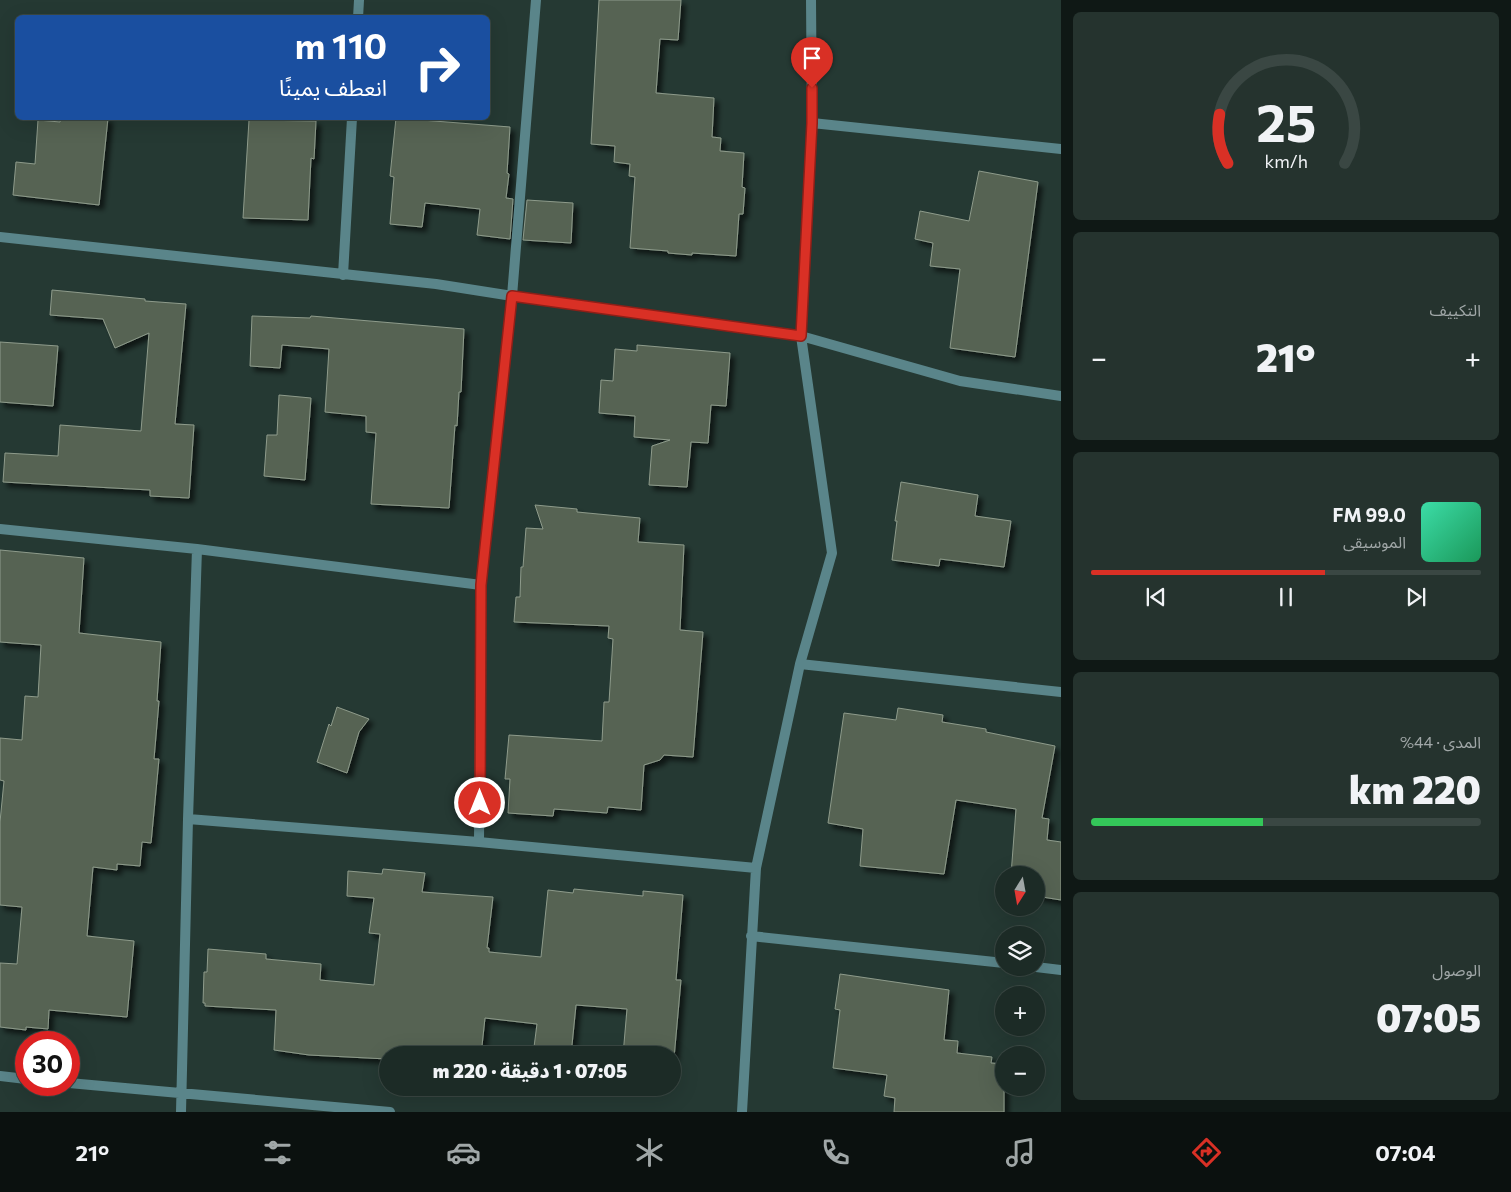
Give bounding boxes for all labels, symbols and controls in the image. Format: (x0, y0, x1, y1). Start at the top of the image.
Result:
text: 110 m (295, 23, 387, 66)
icon: right (405, 35, 470, 100)
pin (791, 37, 833, 88)
icon: arrive (798, 44, 826, 72)
text: انعطف يمينًا (279, 74, 387, 101)
text: 25 (1256, 89, 1316, 153)
text: km/h (1264, 150, 1308, 172)
text: التكييف (1429, 300, 1481, 319)
text: 21° (1256, 333, 1316, 380)
text: − (1091, 340, 1107, 374)
text: + (1465, 340, 1481, 374)
text: 99.0 FM (1333, 503, 1406, 526)
text: الموسيقى (1343, 532, 1406, 551)
icon: previous (1142, 583, 1170, 611)
icon: pause (1272, 583, 1300, 611)
icon: next (1402, 583, 1430, 611)
text: المدى · 44% (1400, 732, 1481, 751)
text: 220 km (1349, 765, 1481, 812)
position arrow (453, 776, 505, 828)
north arrow (995, 866, 1045, 916)
map controls (995, 866, 1045, 1096)
button: layers (995, 926, 1045, 976)
text: الوصول (1432, 960, 1481, 979)
button: + (995, 986, 1045, 1036)
text: 07:05 (1376, 993, 1481, 1040)
speed limit sign: 30 (15, 1031, 80, 1096)
button: − (995, 1046, 1045, 1096)
text: 07:05 · 1 دقيقة · 220 m (433, 1059, 627, 1082)
icon: filters (260, 1135, 295, 1170)
icon: car (446, 1135, 481, 1170)
icon: climate (632, 1135, 667, 1170)
icon: phone (818, 1135, 853, 1170)
icon: music (1003, 1135, 1038, 1170)
icon: directions (1189, 1135, 1224, 1170)
text: 21° (76, 1139, 109, 1166)
text: 07:04 (1375, 1139, 1436, 1166)

